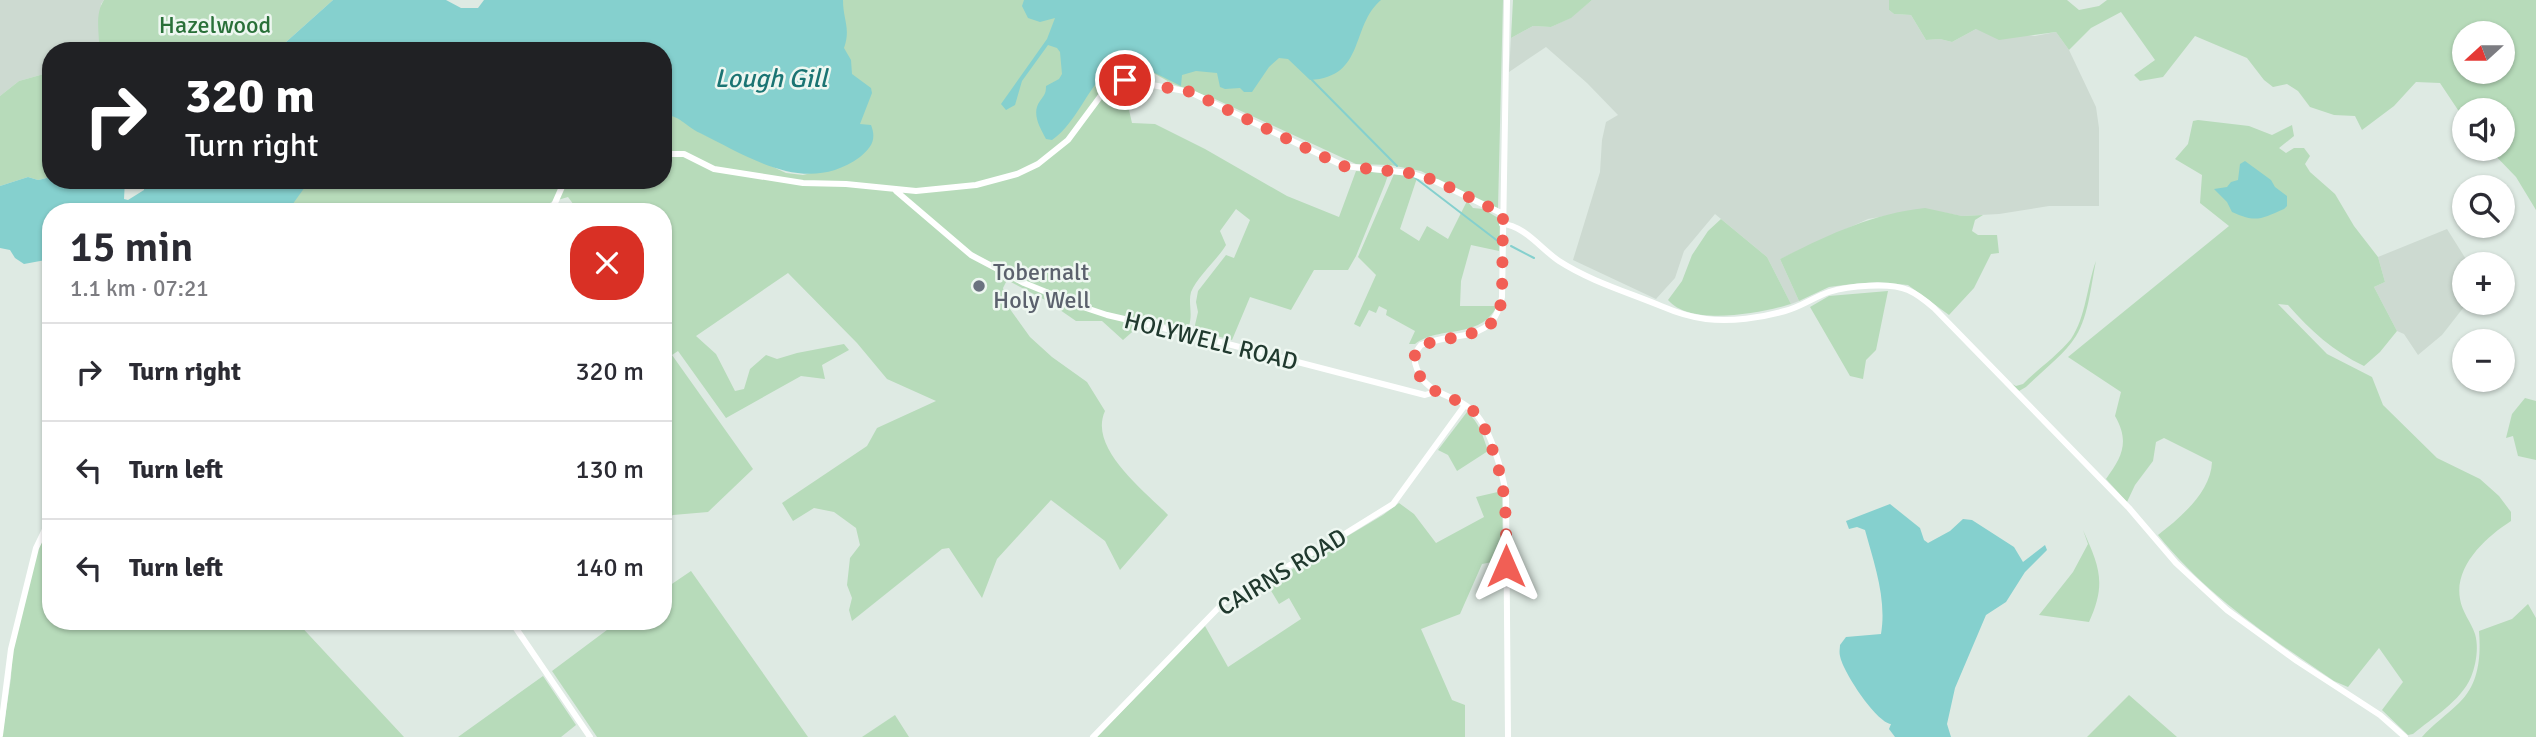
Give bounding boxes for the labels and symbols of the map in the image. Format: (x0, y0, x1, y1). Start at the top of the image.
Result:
park label: Hazelwood (159, 10, 271, 40)
north arrow (2452, 21, 2515, 84)
pin (1095, 50, 1155, 110)
water label: Lough Gill (715, 63, 830, 95)
place label: Tobernalt Holy Well (993, 257, 1090, 315)
marker: Tobernalt Holy Well (971, 278, 987, 294)
street label: HOLYWELL ROAD (1121, 305, 1301, 377)
street label: CAIRNS ROAD (1212, 522, 1352, 622)
position arrow (1469, 529, 1543, 603)

